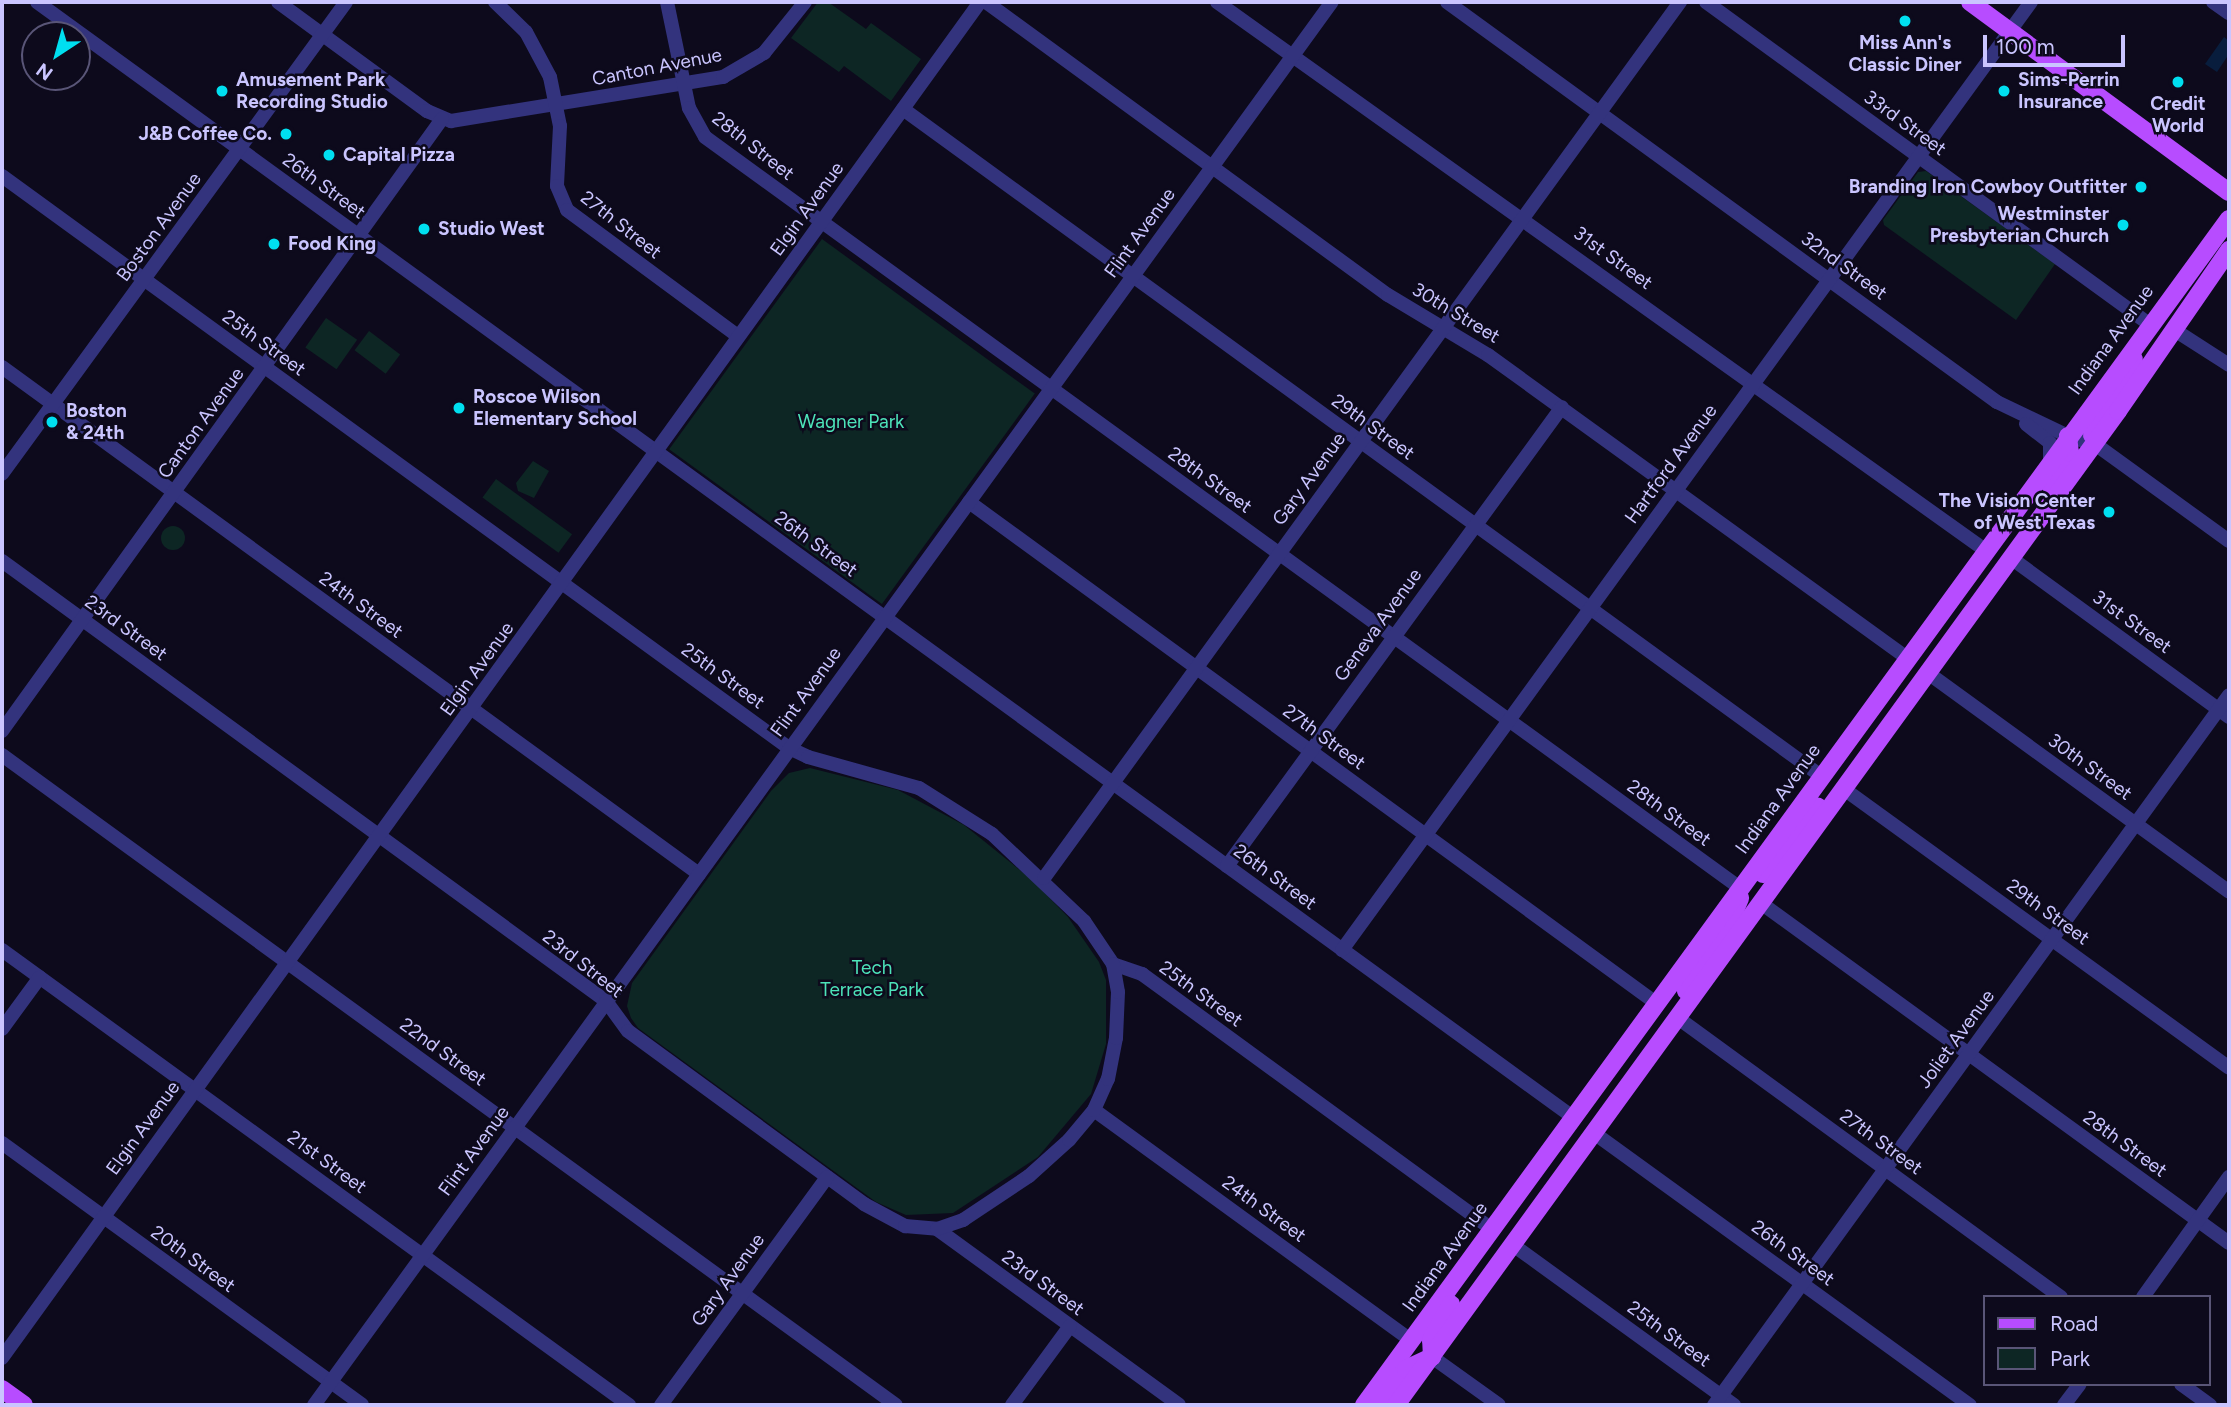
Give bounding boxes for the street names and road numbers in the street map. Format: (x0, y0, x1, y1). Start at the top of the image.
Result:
street label: Canton Avenue (590, 43, 724, 91)
street label: 33rd Street (1859, 86, 1951, 160)
street label: 28th Street (707, 107, 799, 185)
street label: 26th Street (278, 148, 370, 224)
street label: Elgin Avenue (765, 158, 849, 260)
street label: Boston Avenue (112, 168, 206, 286)
street label: Flint Avenue (1100, 184, 1180, 282)
street label: 27th Street (576, 186, 666, 264)
street label: 31st Street (1569, 222, 1657, 294)
street label: 32nd Street (1797, 227, 1891, 305)
street label: 30th Street (1408, 278, 1504, 348)
street label: Indiana Avenue (2064, 281, 2158, 399)
street label: 25th Street (218, 305, 310, 381)
street label: Canton Avenue (153, 363, 249, 483)
street label: 29th Street (1327, 389, 1419, 465)
street label: Hartford Avenue (1620, 400, 1722, 528)
street label: Gary Avenue (1268, 428, 1350, 530)
street label: 28th Street (1164, 442, 1256, 518)
street label: 26th Street (770, 506, 862, 582)
street label: Geneva Avenue (1329, 564, 1427, 686)
street label: 24th Street (315, 567, 407, 643)
street label: 31st Street (2088, 586, 2176, 658)
street label: 23rd Street (80, 590, 172, 666)
street label: Elgin Avenue (435, 618, 519, 720)
street label: 25th Street (677, 638, 769, 714)
street label: Flint Avenue (766, 643, 846, 741)
street label: 27th Street (1278, 699, 1370, 775)
street label: 30th Street (2044, 729, 2136, 805)
street label: Indiana Avenue (1731, 740, 1825, 858)
street label: 28th Street (1623, 775, 1715, 851)
street label: 26th Street (1229, 839, 1321, 915)
street label: 29th Street (2002, 874, 2094, 950)
street label: 23rd Street (538, 925, 628, 1003)
street label: 25th Street (1155, 956, 1247, 1032)
street label: Joliet Avenue (1913, 985, 1999, 1093)
street label: 22nd Street (395, 1013, 491, 1091)
street label: Elgin Avenue (101, 1077, 185, 1179)
street label: Flint Avenue (434, 1102, 514, 1200)
street label: 27th Street (1835, 1104, 1927, 1180)
street label: 28th Street (2079, 1106, 2171, 1182)
street label: 21st Street (283, 1126, 371, 1198)
street label: 24th Street (1218, 1171, 1310, 1247)
street label: Indiana Avenue (1398, 1198, 1492, 1316)
street label: 26th Street (1747, 1215, 1839, 1291)
street label: 20th Street (146, 1221, 240, 1297)
street label: Gary Avenue (687, 1229, 769, 1331)
street label: 23rd Street (997, 1245, 1089, 1321)
street label: 25th Street (1623, 1296, 1715, 1372)

